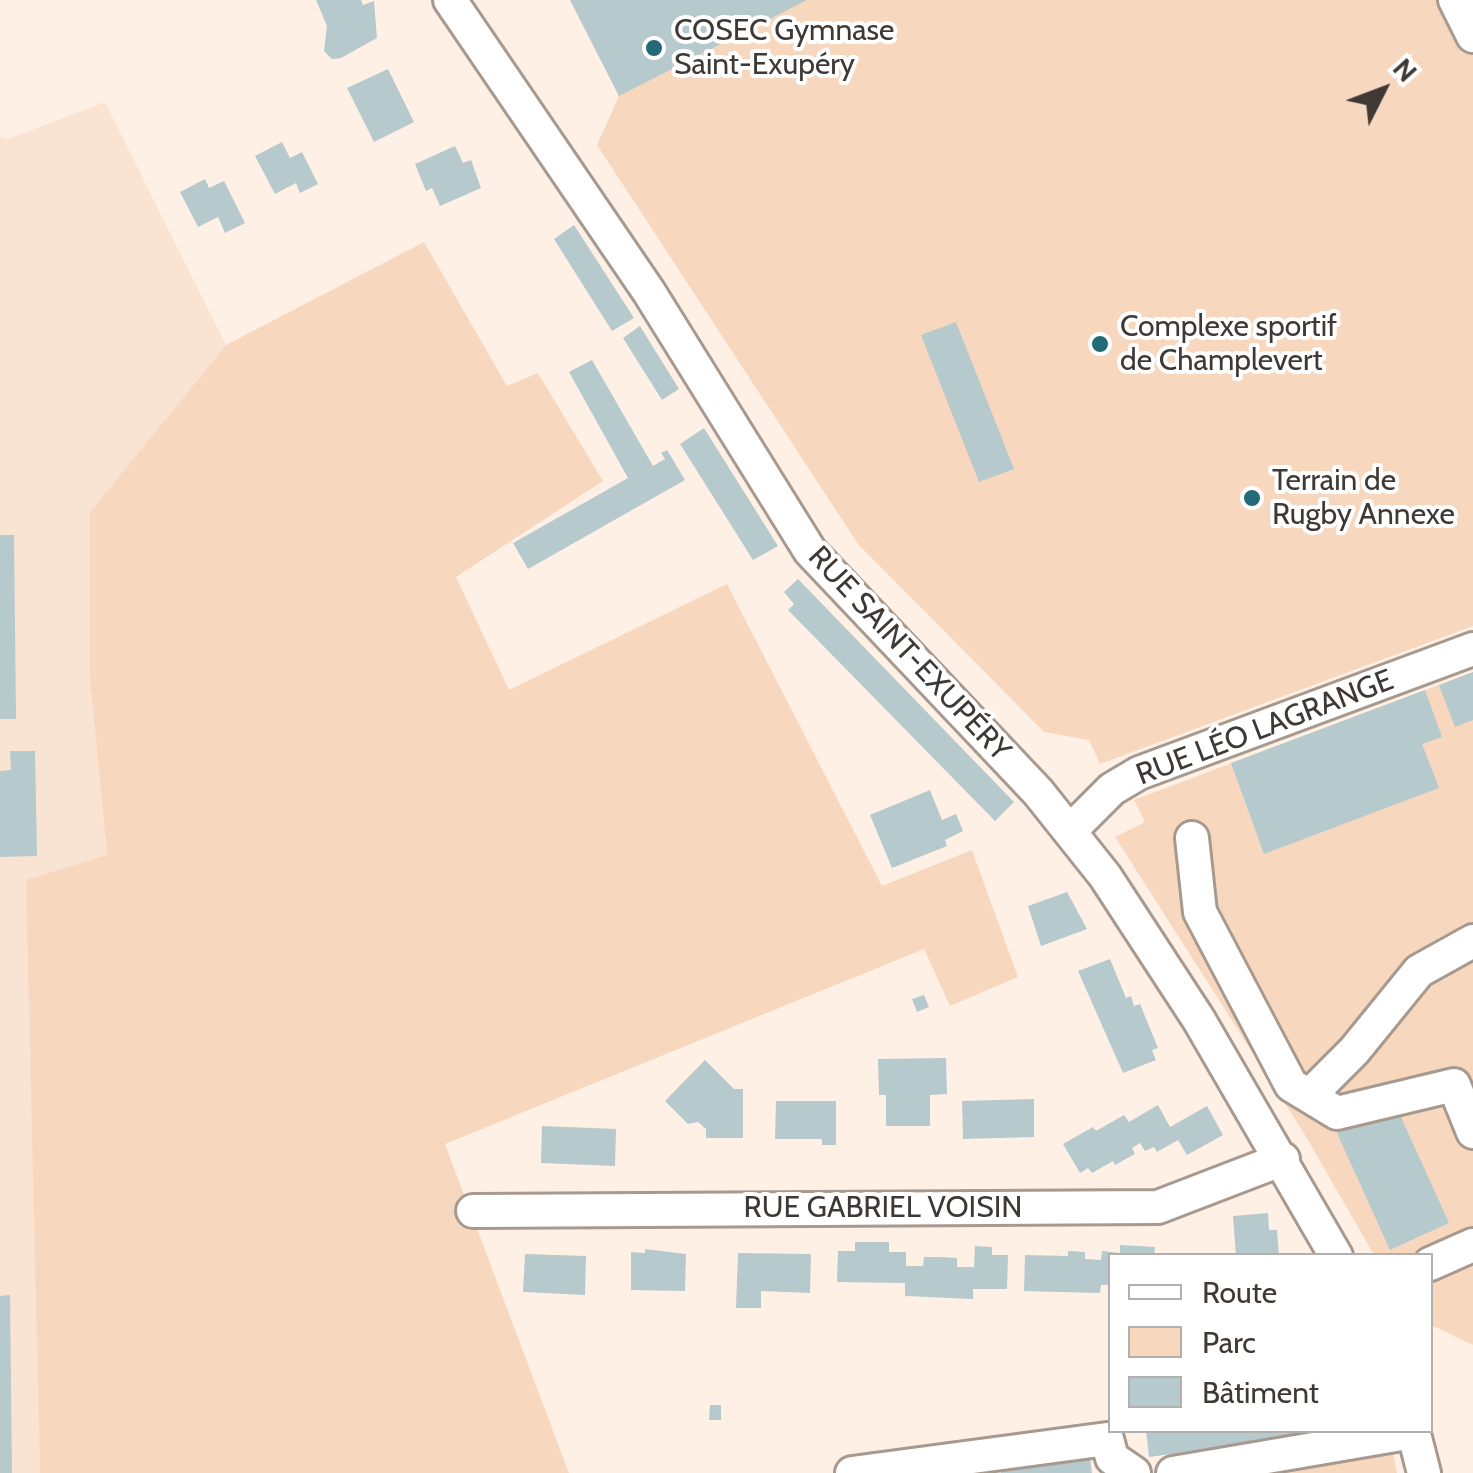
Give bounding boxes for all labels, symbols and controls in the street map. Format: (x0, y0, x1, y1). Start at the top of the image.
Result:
place label: COSEC Gymnase Saint-Exupéry (674, 13, 894, 84)
marker: COSEC Gymnase Saint-Exupéry (643, 37, 665, 59)
north arrow (1333, 40, 1433, 140)
text: N (1386, 51, 1425, 89)
place label: Complexe sportif de Champlevert (1120, 309, 1337, 380)
marker: Complexe sportif de Champlevert (1089, 333, 1111, 355)
place label: Terrain de Rugby Annexe (1272, 463, 1455, 534)
marker: Terrain de Rugby Annexe (1241, 487, 1263, 509)
street label: RUE SAINT-EXUPÉRY (800, 539, 1018, 769)
street label: RUE LÉO LAGRANGE (1132, 662, 1398, 794)
street label: RUE GABRIEL VOISIN (744, 1190, 1022, 1226)
legend (1108, 1253, 1433, 1433)
text: Route (1202, 1274, 1277, 1311)
text: Parc (1202, 1324, 1256, 1361)
text: Bâtiment (1202, 1374, 1319, 1411)

